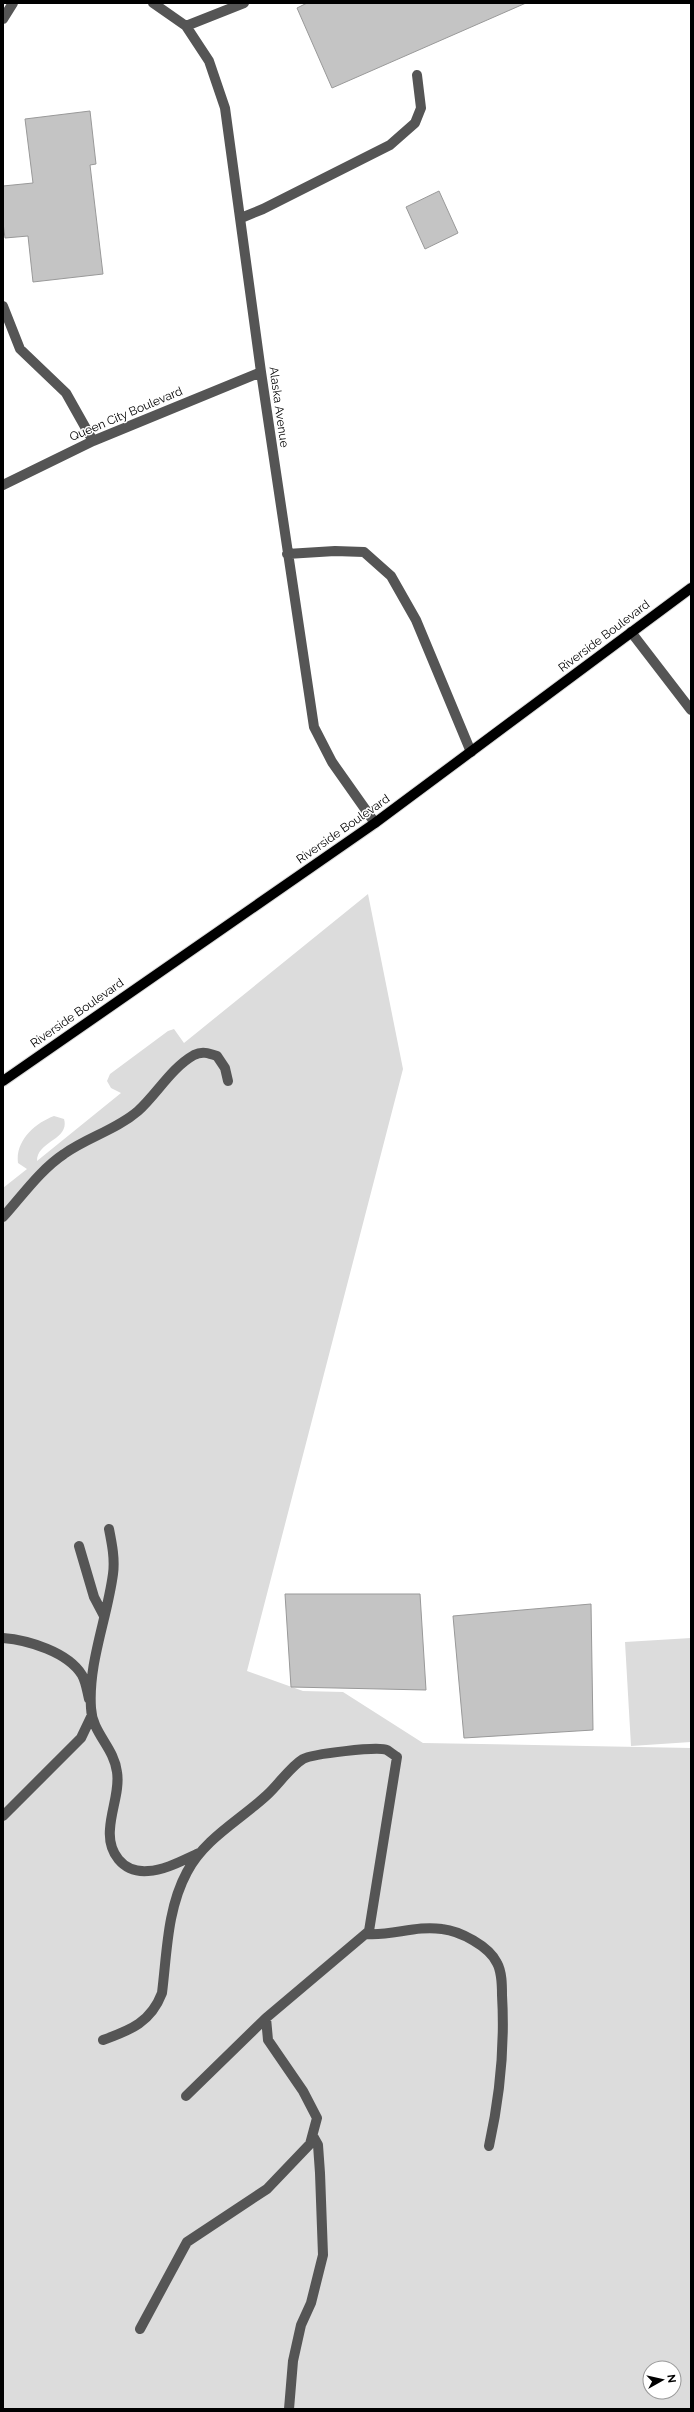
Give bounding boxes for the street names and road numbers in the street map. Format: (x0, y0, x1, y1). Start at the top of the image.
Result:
street label: Alaska Avenue (266, 366, 292, 448)
street label: Queen City Boulevard (68, 384, 184, 444)
street label: Riverside Boulevard (556, 597, 652, 675)
street label: Riverside Boulevard (294, 792, 392, 866)
street label: Riverside Boulevard (28, 976, 126, 1050)

